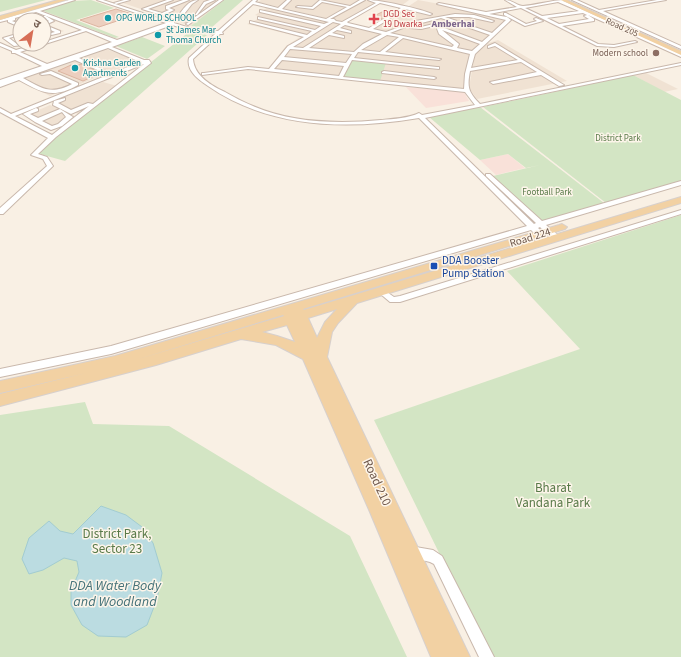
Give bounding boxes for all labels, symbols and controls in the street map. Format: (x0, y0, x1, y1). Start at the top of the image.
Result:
place label: DGD Sec 19 Dwarka (383, 8, 422, 31)
north arrow (12, 12, 52, 52)
place label: OPG WORLD SCHOOL (116, 12, 197, 25)
marker: OPG WORLD SCHOOL (103, 13, 113, 23)
marker: DGD Sec 19 Dwarka (368, 13, 380, 25)
street label: Road 205 (603, 14, 641, 41)
text: उ (30, 16, 44, 32)
district label: Amberhai (431, 17, 475, 31)
place label: St James Mar Thoma Church (166, 24, 221, 47)
marker: St James Mar Thoma Church (153, 30, 163, 40)
place label: Modern school (592, 47, 648, 60)
marker: Modern school (651, 48, 661, 58)
place label: Krishna Garden Apartments (83, 57, 141, 80)
marker: Krishna Garden Apartments (70, 63, 80, 73)
park label: District Park (595, 132, 641, 145)
park label: Football Park (522, 186, 572, 199)
street label: Road 224 (508, 224, 553, 251)
place label: DDA Booster Pump Station (442, 253, 505, 281)
marker: DDA Booster Pump Station (429, 261, 439, 271)
street label: Road 210 (358, 456, 396, 509)
park label: Bharat Vandana Park (516, 479, 591, 512)
park label: District Park, Sector 23 (83, 525, 151, 558)
water label: DDA Water Body and Woodland (69, 576, 162, 612)

